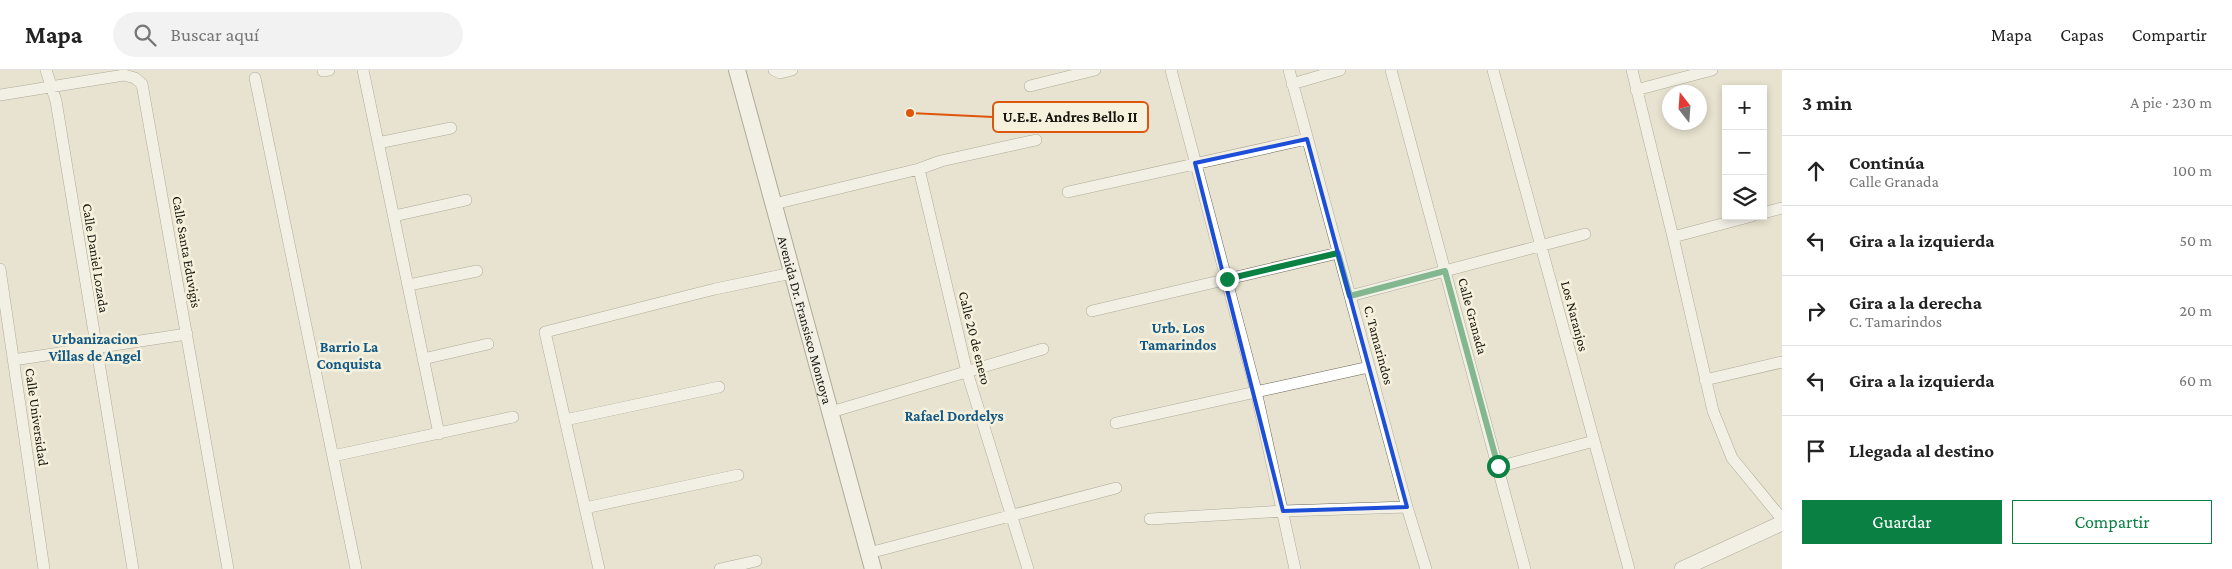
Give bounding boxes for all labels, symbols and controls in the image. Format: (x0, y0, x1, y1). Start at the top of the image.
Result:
search box (113, 12, 463, 57)
text: Mapa (25, 21, 83, 48)
icon: search (131, 21, 159, 49)
text: Buscar aquí (171, 24, 259, 45)
text: Mapa (1991, 25, 2032, 45)
text: Capas (2060, 25, 2104, 45)
text: Compartir (2132, 25, 2207, 45)
north arrow (1662, 85, 1707, 130)
map controls (1722, 85, 1767, 220)
button: + (1722, 85, 1767, 130)
text: 3 min (1802, 91, 1852, 115)
text: A pie · 230 m (2130, 94, 2212, 111)
callout: U.E.E. Andres Bello II (993, 102, 1148, 132)
text: U.E.E. Andres Bello II (1002, 109, 1138, 125)
button: − (1722, 130, 1767, 175)
text: Continúa (1849, 152, 1925, 173)
icon: ahead (1802, 157, 1830, 185)
text: 100 m (2173, 162, 2212, 179)
text: Calle Granada (1849, 173, 1939, 190)
button: layers (1722, 175, 1767, 220)
street label: Calle Santa Eduvigis (169, 195, 205, 309)
street label: Calle Daniel Lozada (79, 202, 113, 314)
icon: left (1802, 227, 1830, 255)
text: Gira a la izquierda (1849, 230, 1995, 251)
text: 50 m (2180, 232, 2212, 249)
street label: Avenida Dr. Fransisco Montoya (775, 234, 836, 406)
route end (1216, 268, 1239, 291)
street label: Calle Granada (1455, 276, 1491, 357)
street label: Los Naranjos (1557, 279, 1592, 353)
street label: Calle 20 de enero (956, 290, 994, 386)
text: Gira a la derecha (1849, 292, 1982, 313)
icon: right (1802, 297, 1830, 325)
text: 20 m (2179, 302, 2212, 319)
street label: C. Tamarindos (1361, 304, 1397, 386)
text: C. Tamarindos (1849, 313, 1942, 330)
district label: Urb. Los Tamarindos (1140, 320, 1216, 353)
district label: Urbanizacion Villas de Angel (48, 331, 142, 364)
district label: Barrio La Conquista (316, 339, 382, 372)
street label: Calle Universidad (22, 367, 52, 468)
icon: left (1802, 367, 1830, 395)
text: Gira a la izquierda (1849, 370, 1995, 391)
text: 60 m (2179, 372, 2212, 389)
district label: Rafael Dordelys (904, 408, 1004, 424)
icon: arrive (1802, 437, 1830, 465)
text: Llegada al destino (1849, 440, 1994, 461)
route start (1487, 455, 1510, 478)
button: Guardar (1802, 500, 2002, 544)
button: Compartir (2012, 500, 2212, 544)

